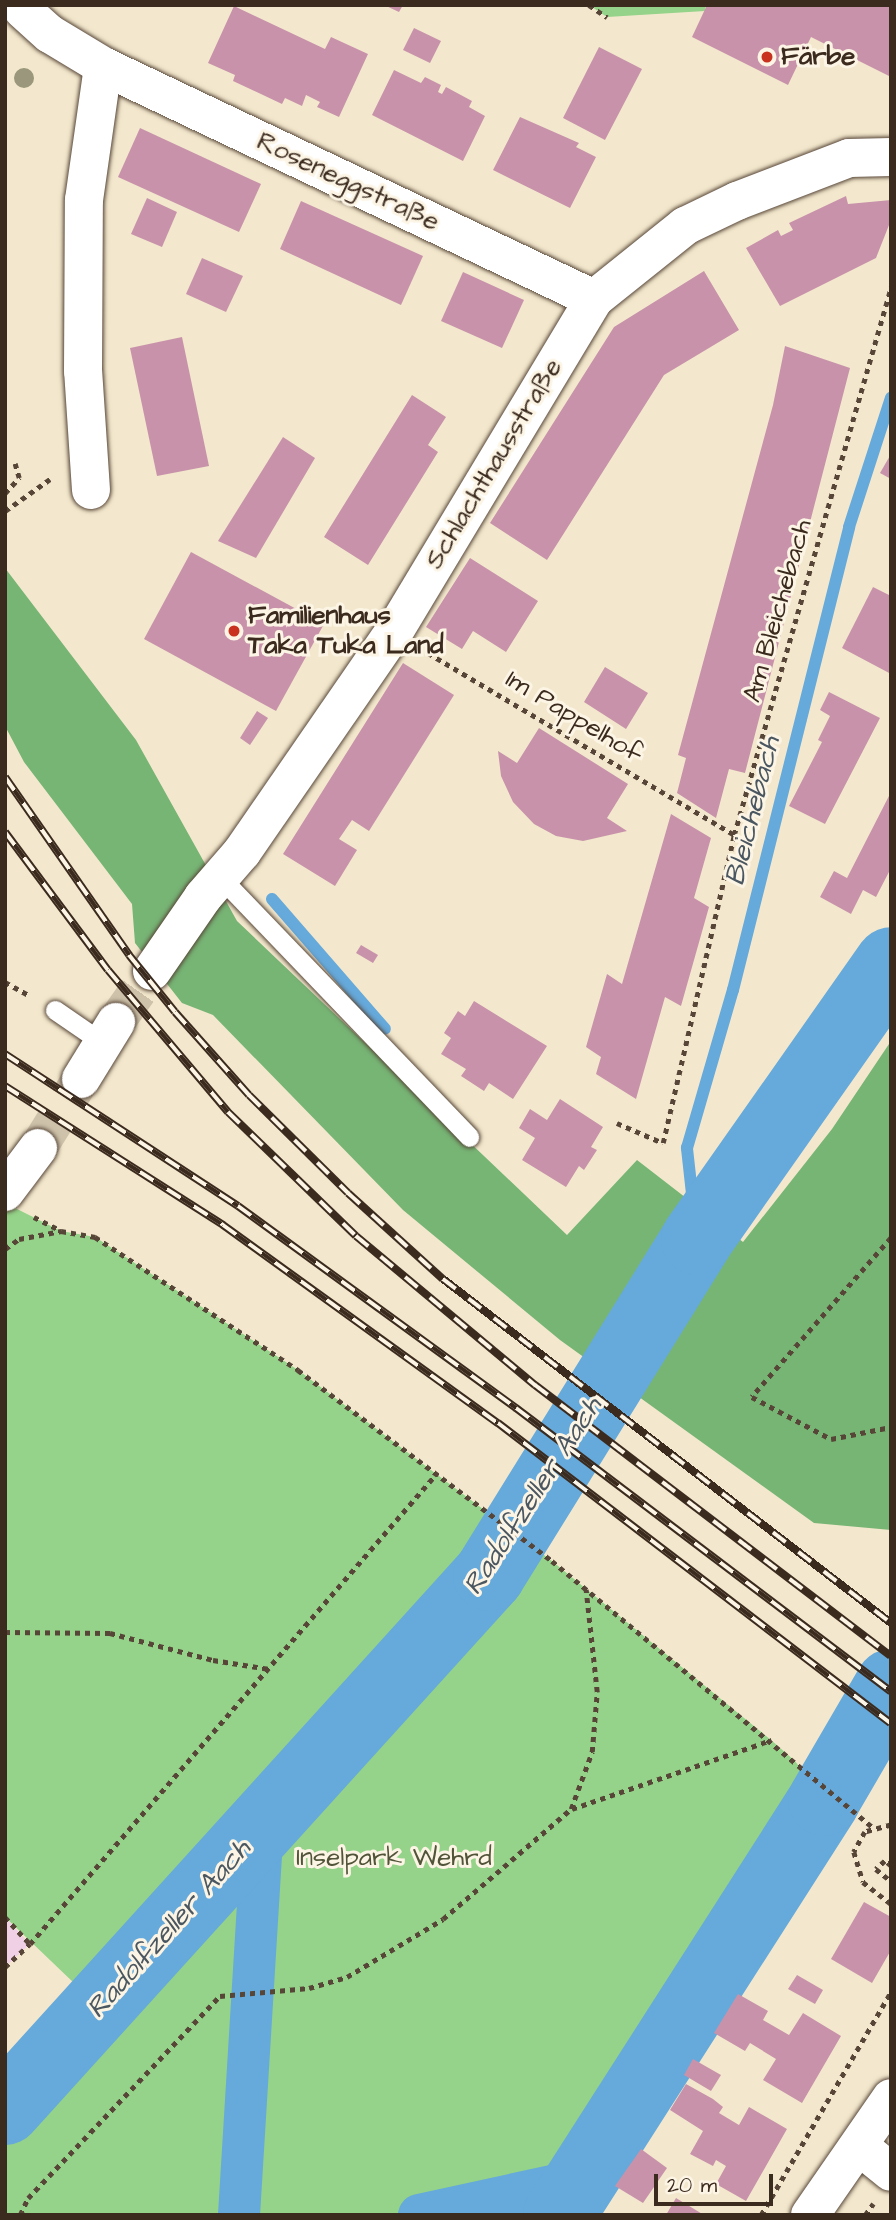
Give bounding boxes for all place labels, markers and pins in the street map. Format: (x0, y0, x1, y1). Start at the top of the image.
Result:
place label: Färbe (781, 41, 855, 73)
marker: Färbe (759, 49, 775, 65)
place label: Familienhaus Taka Tuka Land (248, 600, 444, 662)
marker: Familienhaus Taka Tuka Land (226, 623, 242, 639)

